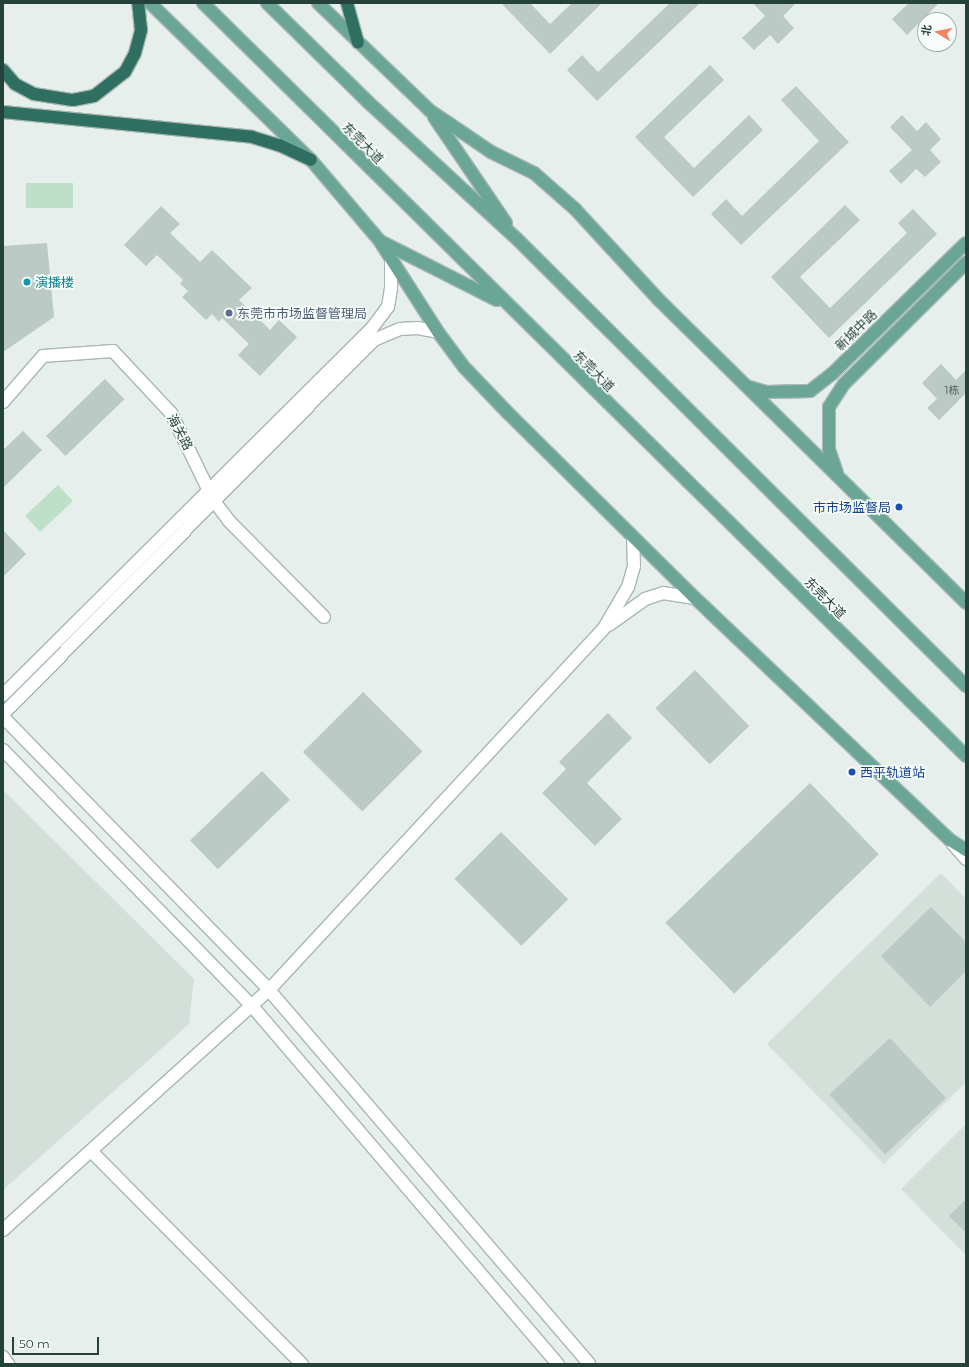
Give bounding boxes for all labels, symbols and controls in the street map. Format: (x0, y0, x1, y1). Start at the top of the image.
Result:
north arrow (917, 12, 957, 52)
text: 北 (918, 23, 934, 37)
street label: 东莞大道 (339, 119, 387, 167)
place label: 演播楼 (35, 274, 74, 290)
marker: 演播楼 (22, 277, 32, 287)
place label: 东莞市市场监督管理局 (237, 305, 367, 321)
street label: 新城中路 (832, 306, 880, 354)
marker: 东莞市市场监督管理局 (224, 308, 234, 318)
street label: 东莞大道 (570, 347, 618, 395)
house number: 1栋 (945, 383, 959, 397)
street label: 海关路 (164, 411, 196, 453)
place label: 市市场监督局 (813, 499, 891, 515)
marker: 市市场监督局 (894, 502, 904, 512)
street label: 东莞大道 (801, 574, 849, 622)
place label: 西平轨道站 (860, 764, 925, 780)
marker: 西平轨道站 (847, 767, 857, 777)
scale bar (14, 1329, 101, 1355)
text: 50 m (19, 1336, 50, 1351)

